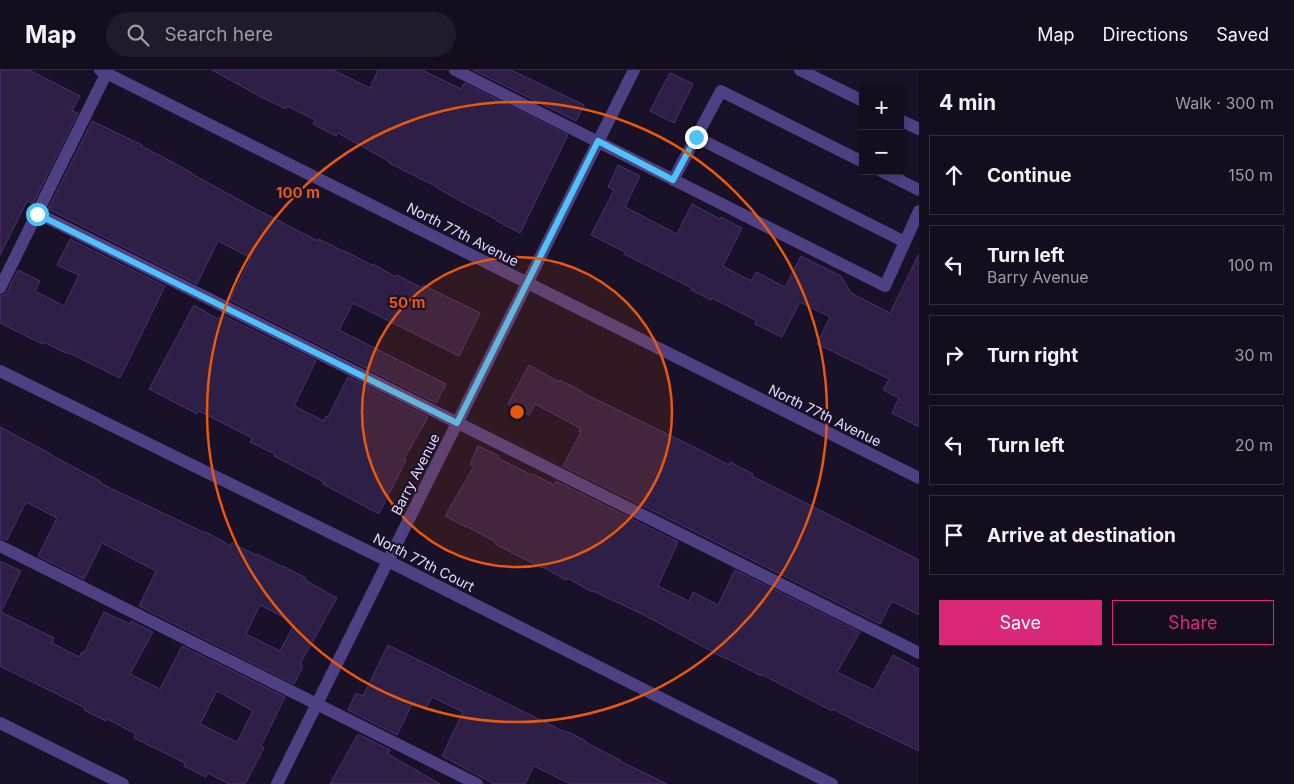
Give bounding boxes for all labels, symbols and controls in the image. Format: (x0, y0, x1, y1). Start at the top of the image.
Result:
search box (106, 12, 456, 57)
text: Map (25, 20, 76, 49)
icon: search (124, 21, 152, 49)
text: Search here (164, 23, 273, 46)
text: Map (1037, 24, 1075, 45)
text: Directions (1103, 24, 1188, 45)
text: Saved (1216, 24, 1269, 45)
map controls (859, 85, 904, 175)
button: + (859, 85, 904, 130)
text: 4 min (939, 90, 996, 115)
text: Walk · 300 m (1175, 93, 1274, 113)
route end (685, 126, 708, 149)
button: − (859, 130, 904, 175)
icon: ahead (940, 161, 968, 189)
text: Continue (987, 164, 1072, 187)
text: 150 m (1228, 165, 1273, 185)
text: 100 m (276, 183, 320, 202)
street label: North 77th Avenue (404, 198, 522, 270)
route start (26, 203, 49, 226)
text: Turn left (987, 244, 1065, 267)
icon: left (940, 251, 968, 279)
text: 100 m (1228, 255, 1273, 275)
text: Barry Avenue (987, 267, 1089, 287)
text: 50 m (389, 293, 425, 312)
icon: right (940, 341, 968, 369)
text: Turn right (987, 344, 1078, 367)
text: 30 m (1235, 345, 1273, 365)
street label: North 77th Avenue (766, 380, 884, 450)
centre of rings (508, 403, 526, 421)
street label: Barry Avenue (387, 430, 443, 518)
icon: left (940, 431, 968, 459)
text: Turn left (987, 434, 1065, 457)
text: 20 m (1235, 435, 1273, 455)
icon: arrive (940, 521, 968, 549)
text: Arrive at destination (987, 524, 1176, 547)
street label: North 77th Court (371, 529, 478, 595)
button: Save (939, 600, 1102, 645)
button: Share (1112, 600, 1274, 645)

